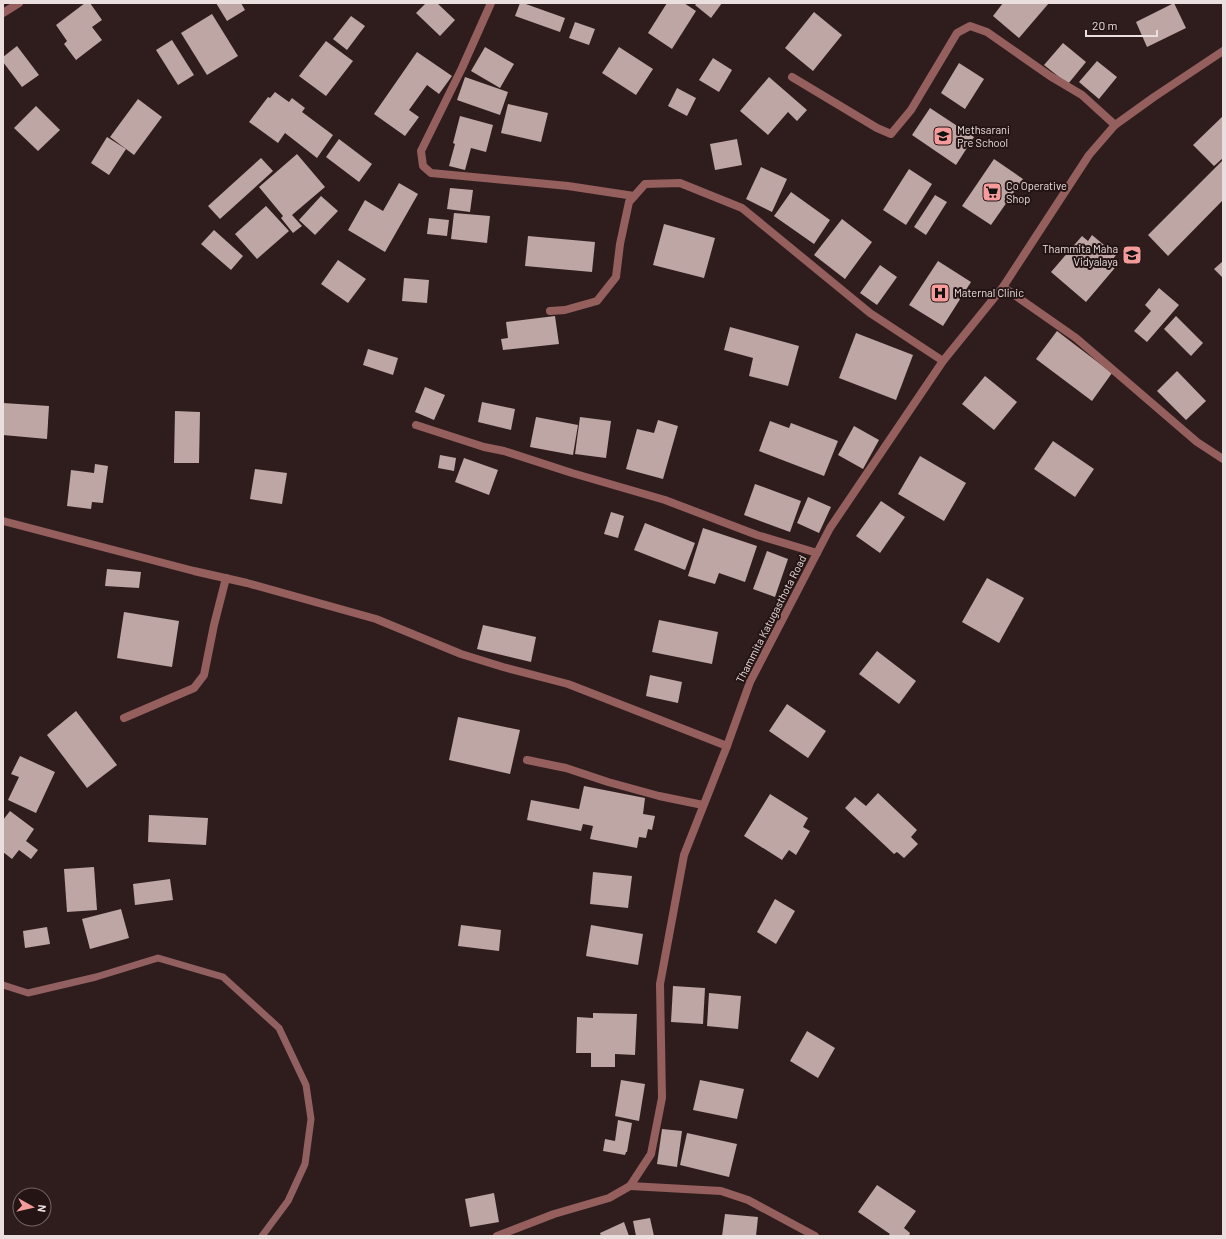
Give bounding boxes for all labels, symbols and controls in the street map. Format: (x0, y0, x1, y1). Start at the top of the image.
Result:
scale bar (1086, 12, 1157, 38)
text: 20 m (1092, 18, 1118, 32)
place label: Methsarani Pre School (957, 123, 1010, 149)
school or university icon: Methsarani Pre School (932, 125, 954, 147)
place label: Co Operative Shop (1006, 179, 1067, 205)
supermarket icon: Co Operative Shop (981, 181, 1003, 203)
place label: Thammita Maha Vidyalaya (1042, 242, 1118, 268)
school or university icon: Thammita Maha Vidyalaya (1121, 244, 1143, 266)
hospital icon: Maternal Clinic (929, 282, 951, 304)
place label: Maternal Clinic (954, 286, 1024, 299)
street label: Thammita Katugasthota Road (733, 553, 808, 685)
north arrow (12, 1187, 52, 1227)
text: N (35, 1204, 49, 1213)

